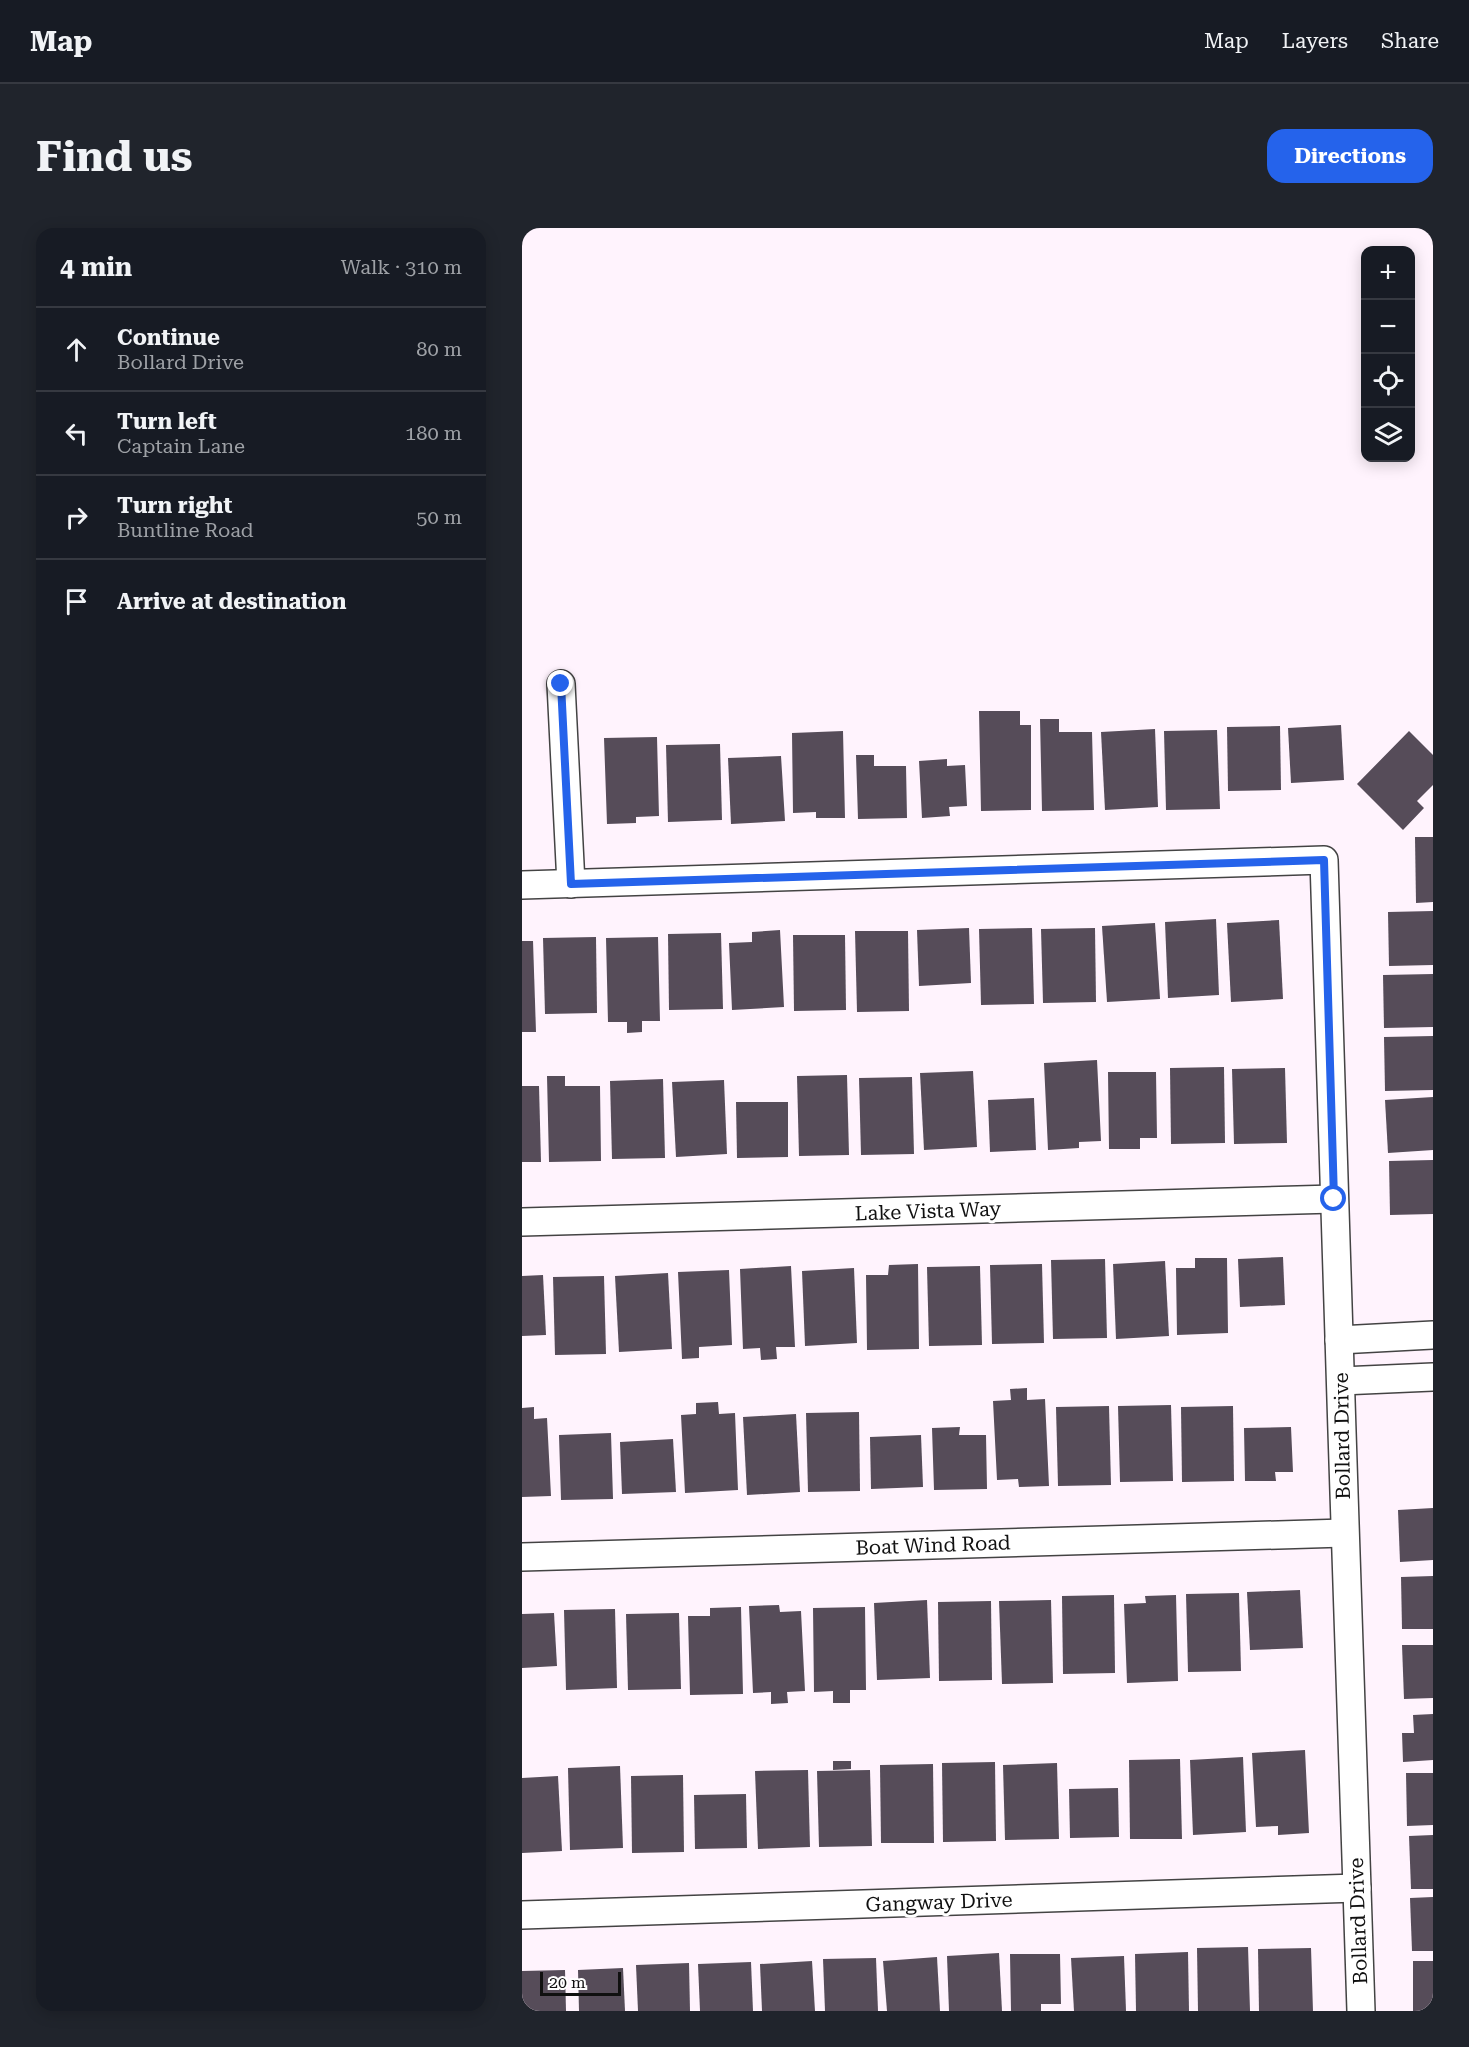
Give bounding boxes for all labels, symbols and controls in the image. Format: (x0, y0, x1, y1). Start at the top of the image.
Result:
text: Map (30, 25, 92, 58)
text: Map (1204, 29, 1249, 53)
text: Layers (1282, 29, 1348, 53)
text: Share (1381, 29, 1439, 53)
button: Directions (1267, 129, 1433, 183)
text: Find us (36, 132, 193, 181)
map controls (1361, 246, 1415, 462)
button: + (1361, 246, 1415, 300)
text: 4 min (60, 252, 132, 282)
text: Walk · 310 m (341, 255, 462, 279)
button: − (1361, 300, 1415, 354)
text: Continue (117, 325, 220, 350)
icon: ahead (60, 333, 93, 366)
text: 80 m (416, 337, 462, 361)
text: Bollard Drive (117, 350, 244, 374)
button: locate (1361, 354, 1415, 408)
button: layers (1361, 408, 1415, 462)
text: Turn left (117, 409, 217, 434)
icon: left (60, 417, 93, 450)
text: 180 m (405, 421, 462, 445)
text: Captain Lane (117, 434, 245, 458)
text: Turn right (117, 493, 232, 518)
icon: right (60, 501, 93, 534)
text: 50 m (416, 505, 462, 529)
text: Buntline Road (117, 518, 254, 542)
icon: arrive (60, 585, 93, 618)
text: Arrive at destination (117, 589, 346, 614)
route end (547, 670, 573, 696)
route start (1320, 1185, 1346, 1211)
street label: Lake Vista Way (854, 1196, 1002, 1226)
street label: Bollard Drive (1329, 1372, 1355, 1500)
street label: Boat Wind Road (855, 1530, 1011, 1560)
street label: Bollard Drive (1344, 1857, 1372, 1985)
street label: Gangway Drive (865, 1887, 1013, 1917)
scale bar (540, 1969, 621, 1996)
text: 20 m (549, 1973, 586, 1992)

